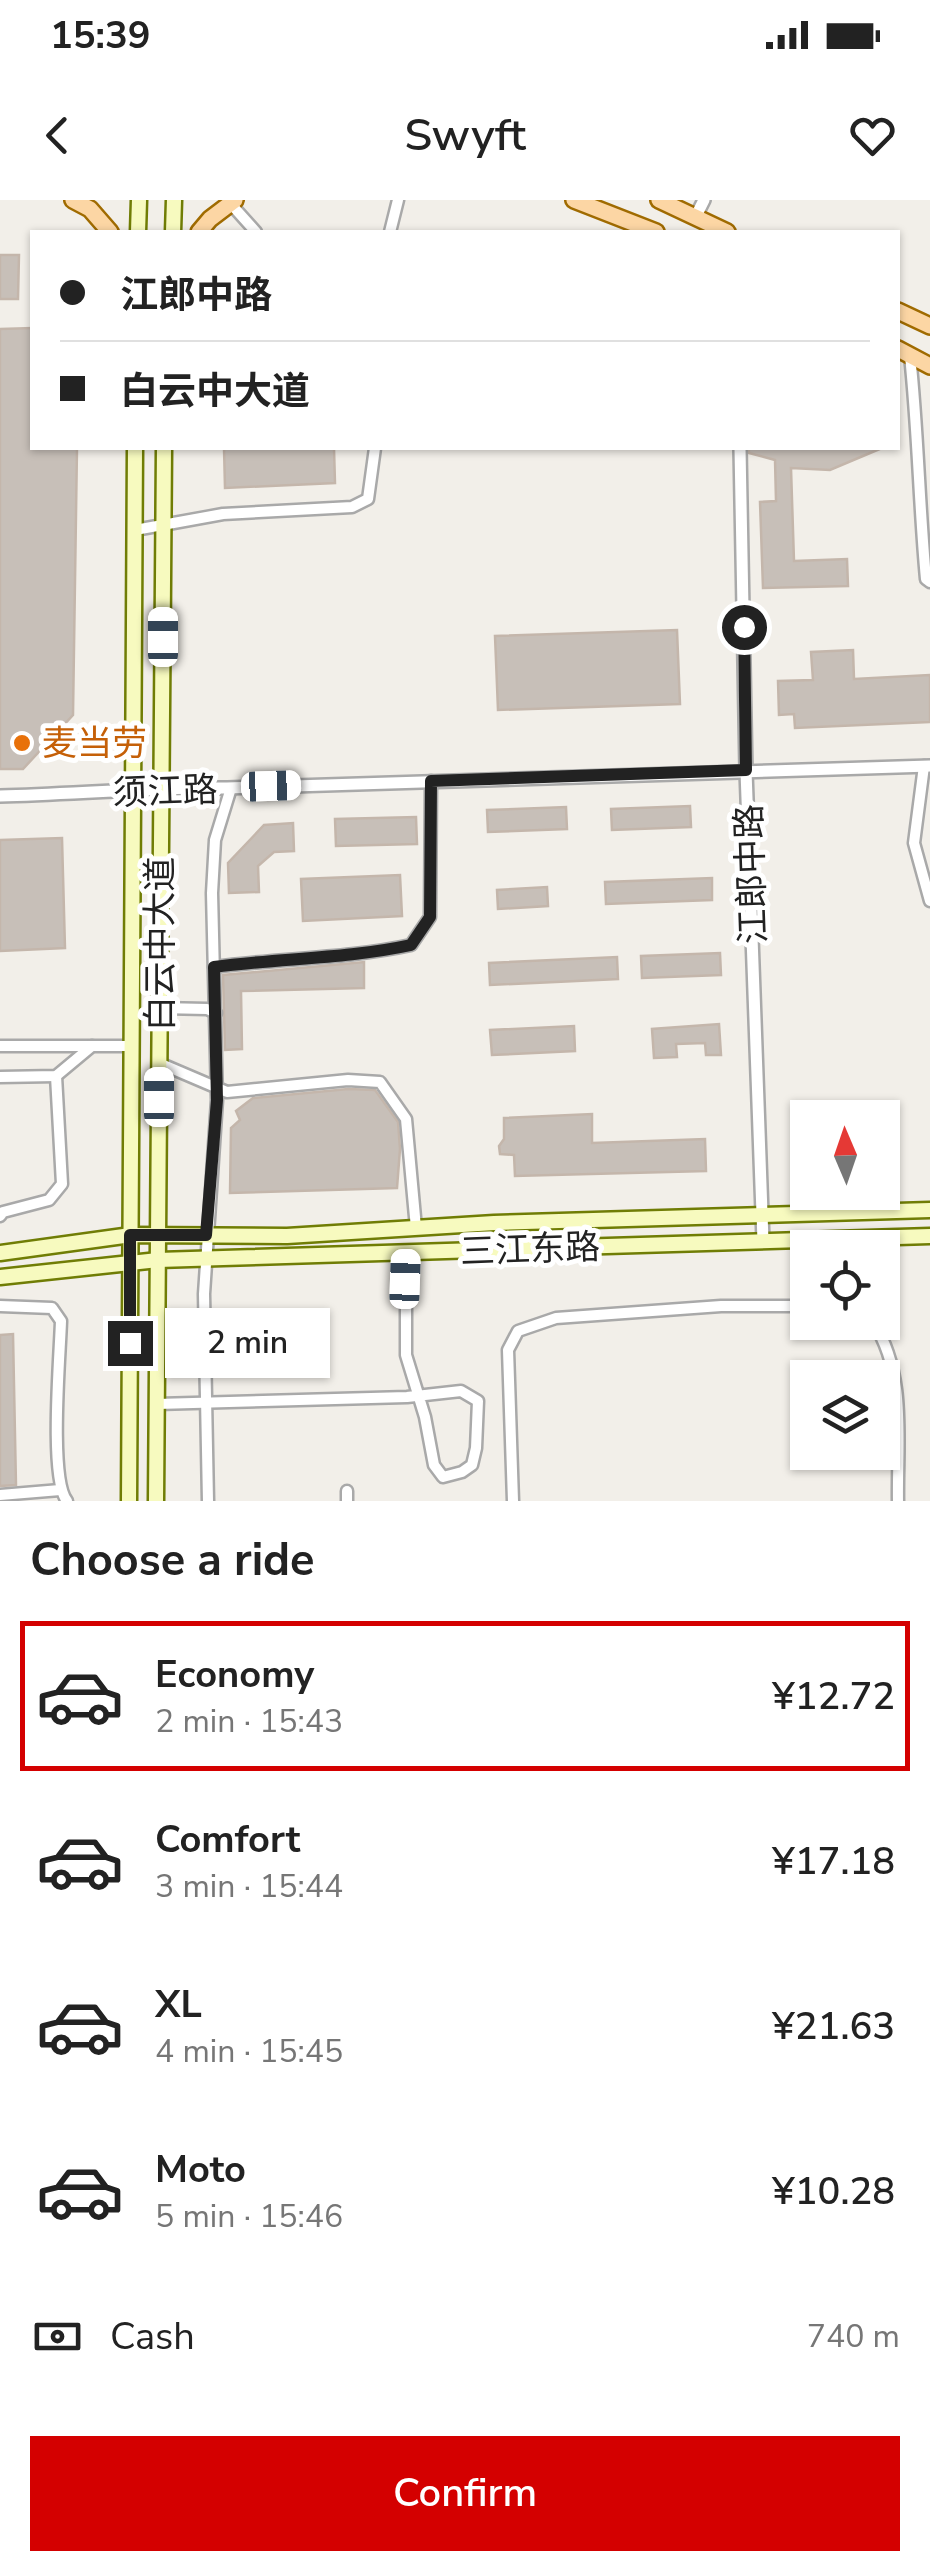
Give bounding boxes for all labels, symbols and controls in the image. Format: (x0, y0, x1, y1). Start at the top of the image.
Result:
text: 15:39 (50, 10, 151, 61)
text: Swyft (404, 105, 526, 166)
icon: back (30, 108, 85, 163)
icon: heart (845, 108, 900, 163)
text: 江郎中路 (120, 270, 272, 321)
text: 白云中大道 (120, 366, 310, 417)
route start (722, 605, 767, 650)
car (148, 607, 178, 667)
place label: 麦当劳 (42, 720, 147, 767)
marker: 麦当劳 (11, 732, 33, 754)
street label: 须江路 (112, 766, 218, 817)
car (240, 770, 302, 802)
street label: 江郎中路 (726, 803, 777, 945)
street label: 白云中大道 (137, 856, 184, 1032)
car (144, 1067, 174, 1127)
north arrow (790, 1100, 900, 1210)
map controls (790, 1100, 900, 1470)
street label: 三江东路 (459, 1224, 601, 1275)
button: locate (790, 1230, 900, 1340)
car (389, 1248, 421, 1310)
callout: 2 min (165, 1308, 330, 1378)
route end (108, 1321, 153, 1366)
text: 2 min (207, 1321, 288, 1364)
button: layers (790, 1360, 900, 1470)
text: Choose a ride (30, 1530, 315, 1591)
text: Economy (155, 1649, 314, 1700)
icon: car (35, 1651, 125, 1741)
text: ¥12.72 (772, 1671, 895, 1722)
text: 2 min · 15:43 (155, 1700, 343, 1743)
text: Comfort (155, 1814, 300, 1865)
icon: car (35, 1816, 125, 1906)
text: ¥17.18 (772, 1836, 895, 1887)
text: 3 min · 15:44 (155, 1865, 343, 1908)
text: XL (155, 1979, 202, 2030)
icon: car (35, 1981, 125, 2071)
text: ¥21.63 (772, 2001, 895, 2052)
text: 4 min · 15:45 (155, 2030, 343, 2073)
text: Moto (155, 2144, 246, 2195)
icon: car (35, 2146, 125, 2236)
text: ¥10.28 (772, 2166, 895, 2217)
text: 5 min · 15:46 (155, 2195, 343, 2238)
icon: cash (30, 2309, 85, 2364)
text: Cash (110, 2311, 195, 2362)
text: 740 m (807, 2315, 900, 2358)
button: Confirm (30, 2436, 900, 2551)

